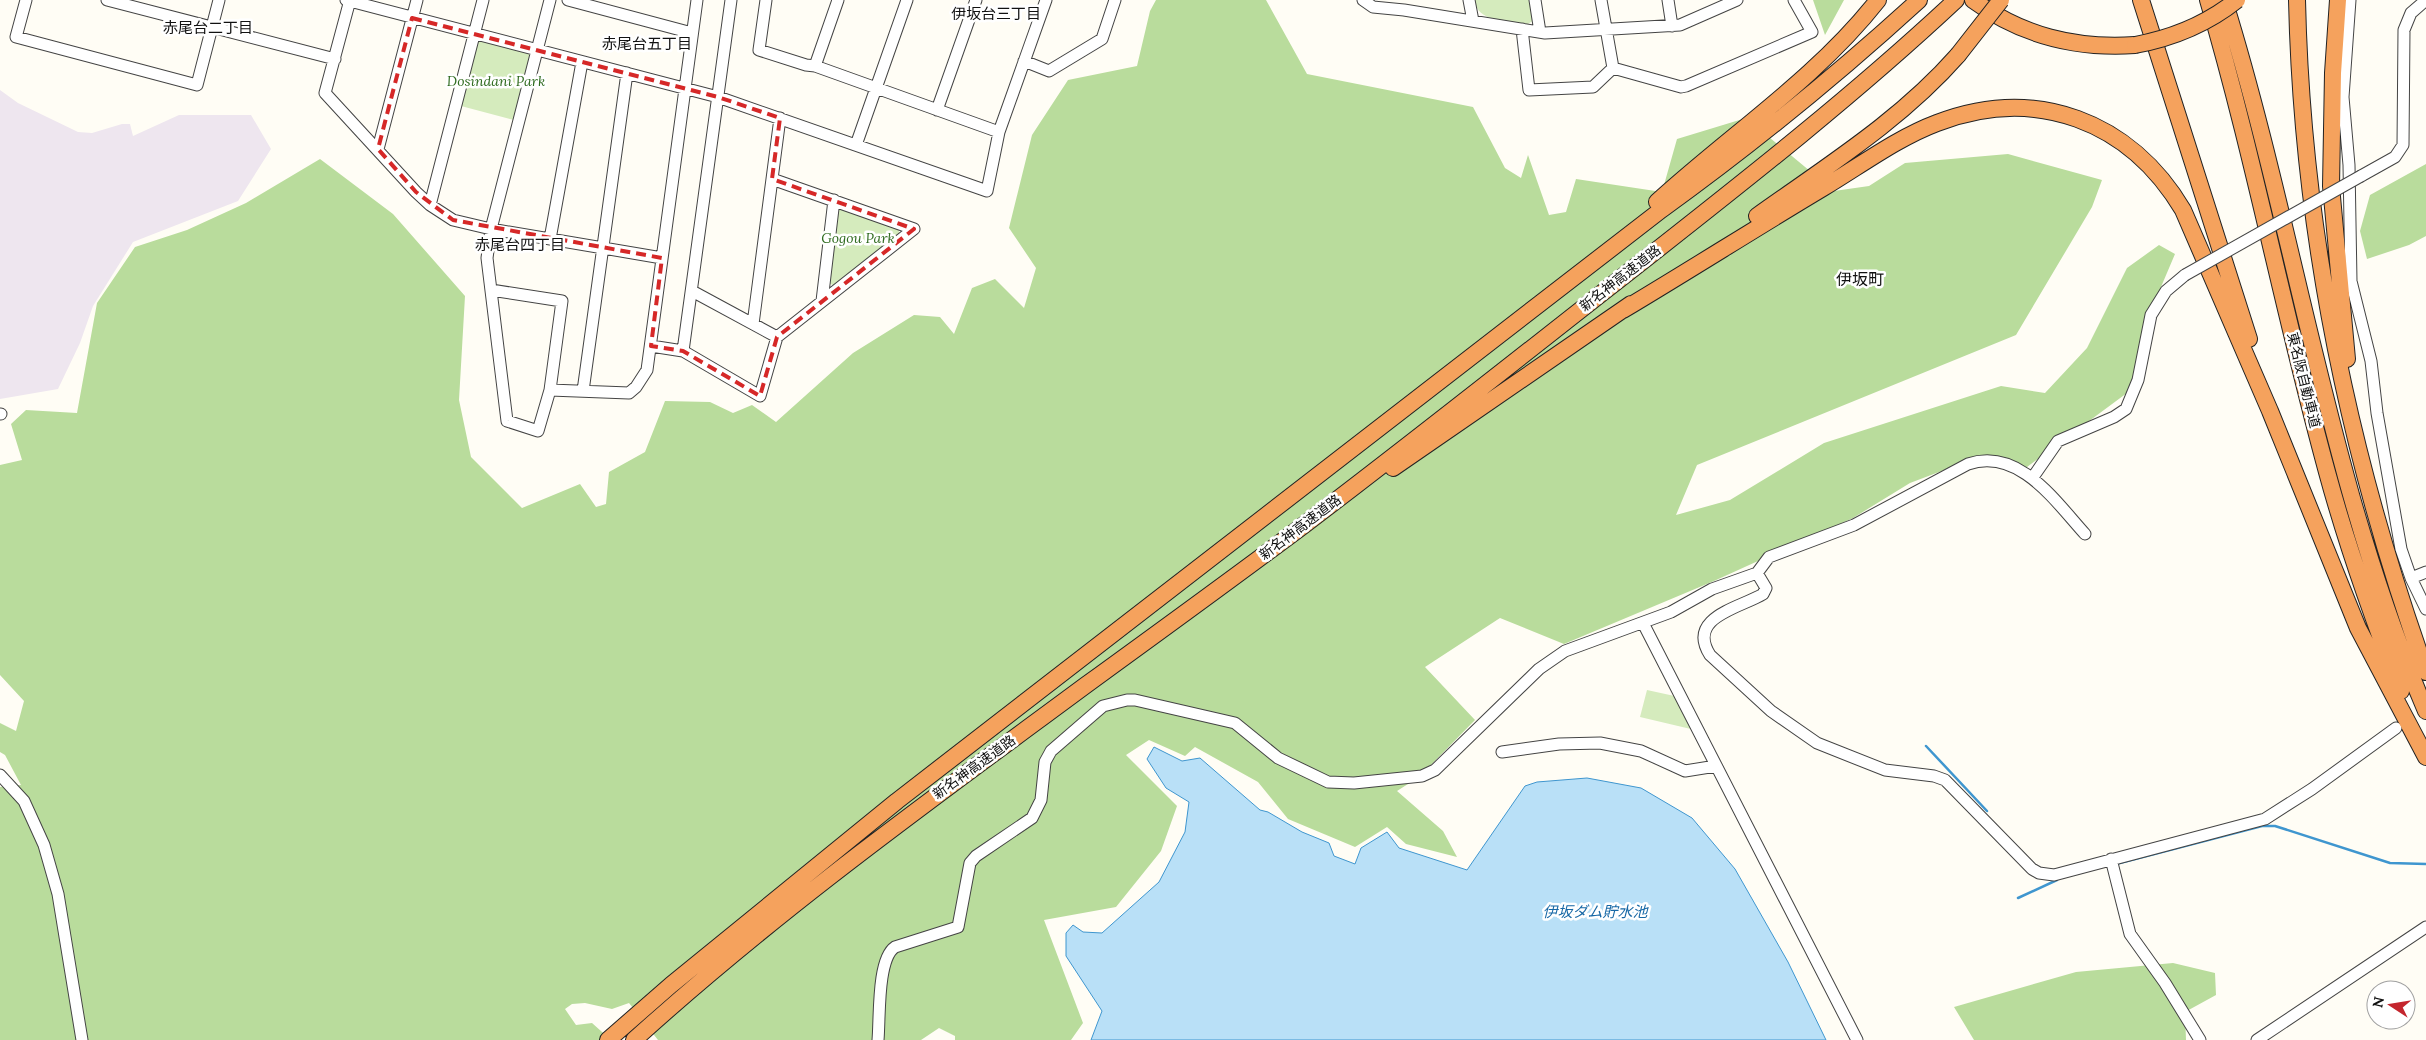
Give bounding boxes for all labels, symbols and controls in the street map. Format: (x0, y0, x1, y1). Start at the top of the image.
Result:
district label: 伊坂台三丁目 (951, 4, 1041, 23)
district label: 赤尾台二丁目 (163, 18, 253, 37)
district label: 赤尾台五丁目 (602, 34, 692, 53)
park label: Dosindani Park (447, 72, 545, 90)
park label: Gogou Park (821, 229, 895, 247)
district label: 赤尾台四丁目 (475, 235, 565, 254)
street label: 新名神高速道路 (1576, 241, 1664, 315)
district label: 伊坂町 (1836, 269, 1884, 289)
street label: 東名阪自動車道 (2283, 330, 2325, 430)
street label: 新名神高速道路 (1255, 490, 1345, 564)
street label: 新名神高速道路 (929, 731, 1019, 803)
water label: 伊坂ダム貯水池 (1542, 902, 1649, 921)
north arrow (2366, 980, 2416, 1030)
text: N (2368, 995, 2388, 1009)

